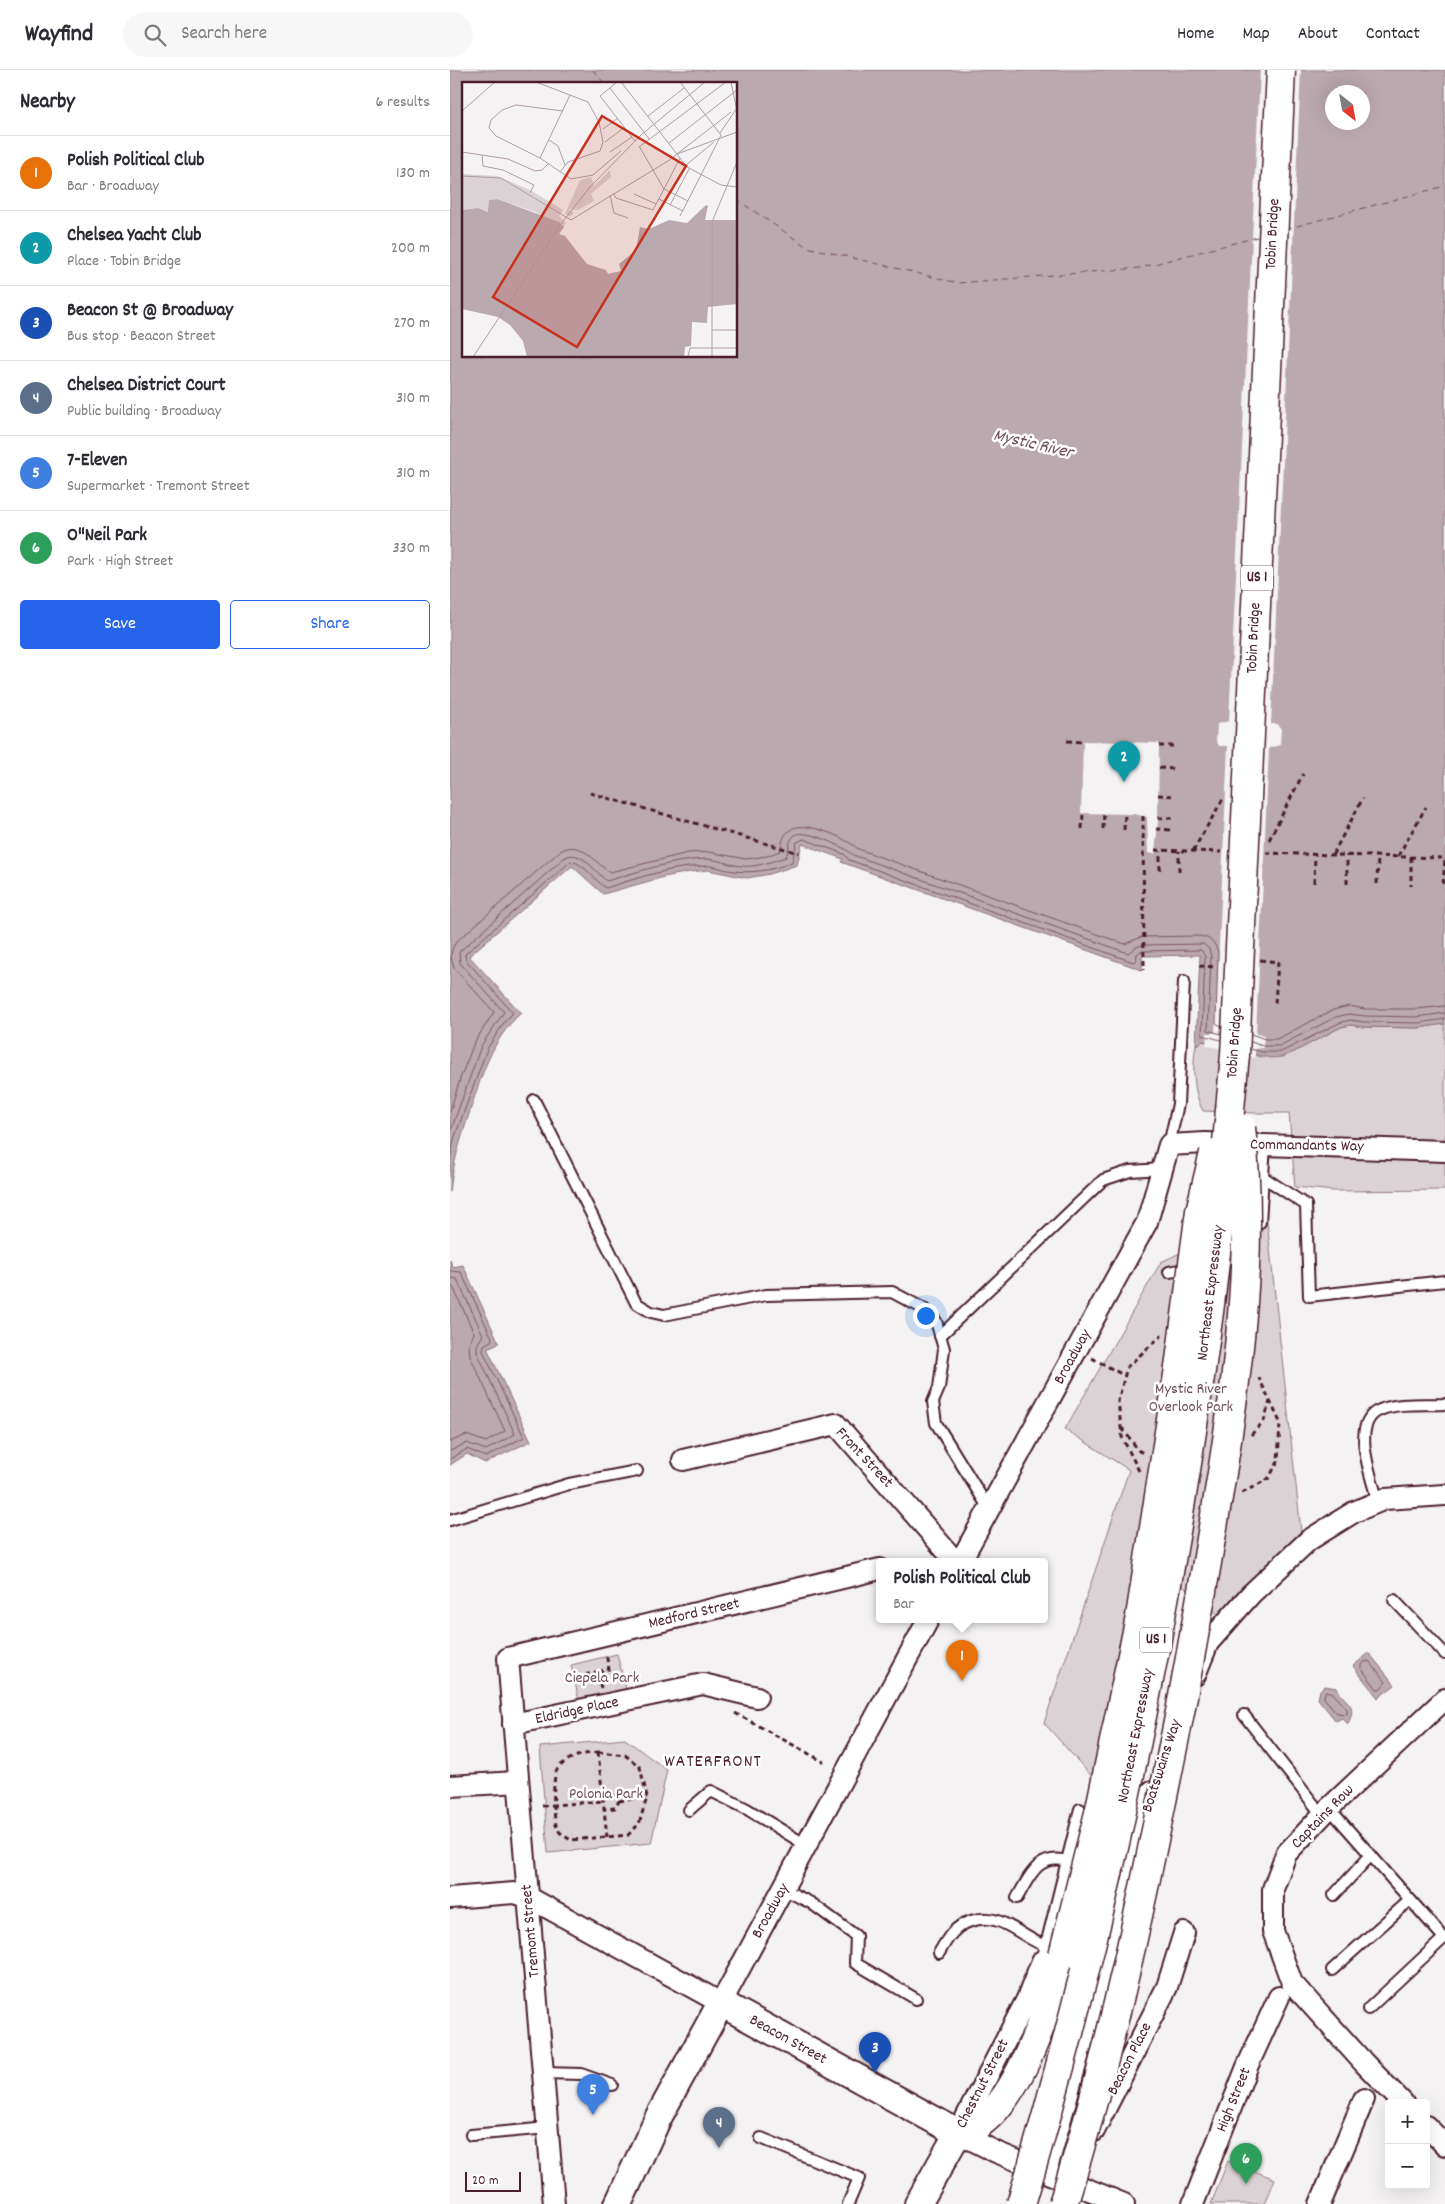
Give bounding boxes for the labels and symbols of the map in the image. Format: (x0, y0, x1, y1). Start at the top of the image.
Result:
inset map (462, 82, 738, 358)
north arrow (1325, 85, 1370, 130)
street label: Tobin Bridge (1260, 198, 1286, 270)
water label: Mystic River (991, 424, 1077, 467)
road number: US 1 (1241, 566, 1273, 590)
street label: Tobin Bridge (1241, 602, 1267, 674)
pin: 2 (1108, 741, 1140, 782)
street label: Tobin Bridge (1221, 1007, 1249, 1079)
street label: Commandants Way (1250, 1134, 1365, 1159)
street label: Northeast Expressway (1191, 1223, 1231, 1362)
your location (913, 1303, 939, 1329)
street label: Broadway (1048, 1325, 1098, 1389)
park label: Mystic River Overlook Park (1149, 1378, 1233, 1419)
street label: Front Street (830, 1422, 898, 1494)
street label: Medford Street (646, 1592, 742, 1636)
road number: US 1 (1140, 1628, 1172, 1652)
pin: 1 (946, 1640, 978, 1681)
street label: Northeast Expressway (1112, 1666, 1160, 1805)
park label: Ciepela Park (565, 1667, 639, 1690)
street label: Eldridge Place (533, 1691, 621, 1731)
street label: Boatswains Way (1136, 1716, 1188, 1815)
district label: WATERFRONT (664, 1750, 762, 1775)
street label: Captains Row (1286, 1779, 1360, 1855)
park label: Polonia Park (569, 1783, 643, 1806)
street label: Broadway (746, 1879, 796, 1943)
street label: Tremont Street (515, 1883, 547, 1978)
street label: Beacon Street (745, 2009, 831, 2071)
street label: Beacon Place (1102, 2019, 1158, 2099)
pin: 3 (859, 2032, 891, 2073)
street label: Chestnut Street (951, 2035, 1015, 2133)
street label: High Street (1211, 2064, 1257, 2136)
pin: 5 (577, 2074, 609, 2115)
pin: 4 (703, 2107, 735, 2148)
pin: 6 (1230, 2143, 1262, 2184)
scale bar (465, 2169, 521, 2192)

